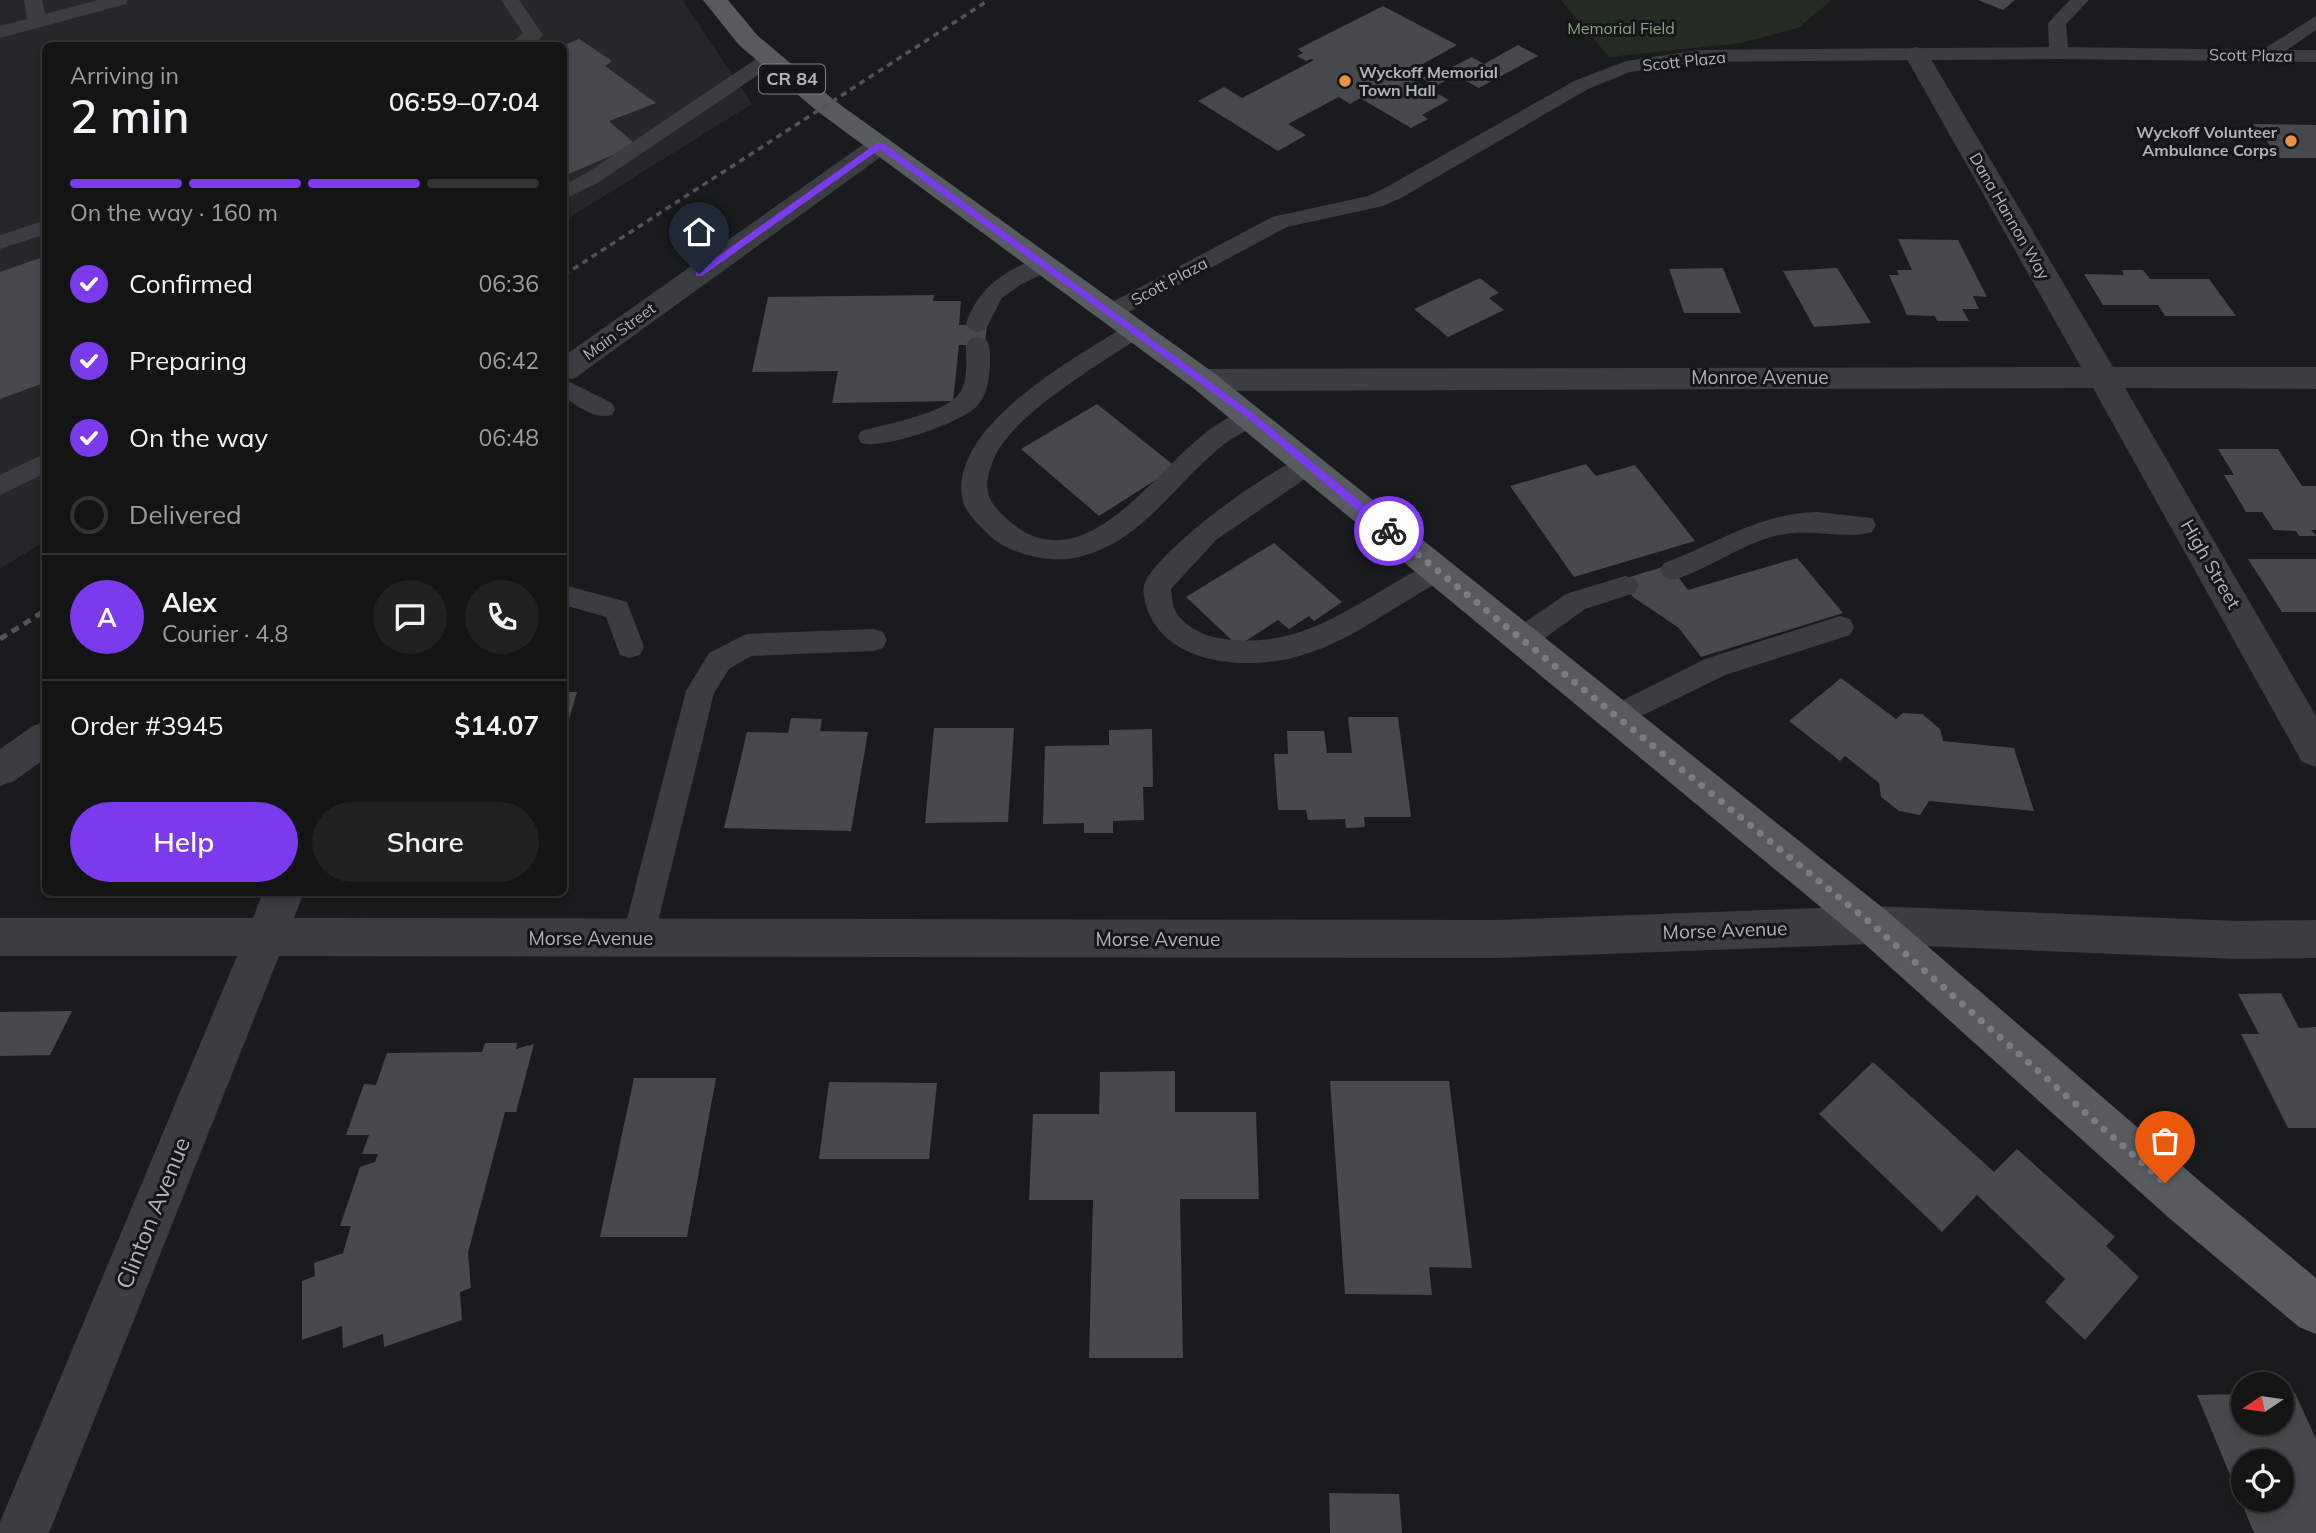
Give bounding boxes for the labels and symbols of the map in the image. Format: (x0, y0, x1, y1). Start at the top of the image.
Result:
park label: Memorial Field (1567, 18, 1675, 38)
street label: Scott Plaza (2209, 44, 2293, 66)
street label: Scott Plaza (1641, 47, 1727, 75)
place label: Wyckoff Memorial Town Hall (1359, 62, 1498, 100)
road number: CR 84 (759, 64, 825, 94)
marker: Wyckoff Memorial Town Hall (1337, 73, 1353, 89)
place label: Wyckoff Volunteer Ambulance Corps (2136, 122, 2278, 160)
marker: Wyckoff Volunteer Ambulance Corps (2283, 133, 2299, 149)
street label: Dana Hannon Way (1966, 149, 2055, 283)
pin (669, 202, 729, 274)
street label: Scott Plaza (1127, 253, 1211, 309)
street label: Main Street (579, 298, 660, 364)
street label: Monroe Avenue (1691, 365, 1829, 389)
courier (1354, 496, 1424, 566)
street label: High Street (2176, 515, 2246, 613)
street label: Morse Avenue (1662, 916, 1788, 944)
street label: Morse Avenue (529, 926, 653, 950)
street label: Morse Avenue (1096, 927, 1220, 951)
pin (2135, 1111, 2195, 1183)
street label: Clinton Avenue (109, 1133, 196, 1293)
north arrow (2231, 1372, 2294, 1435)

